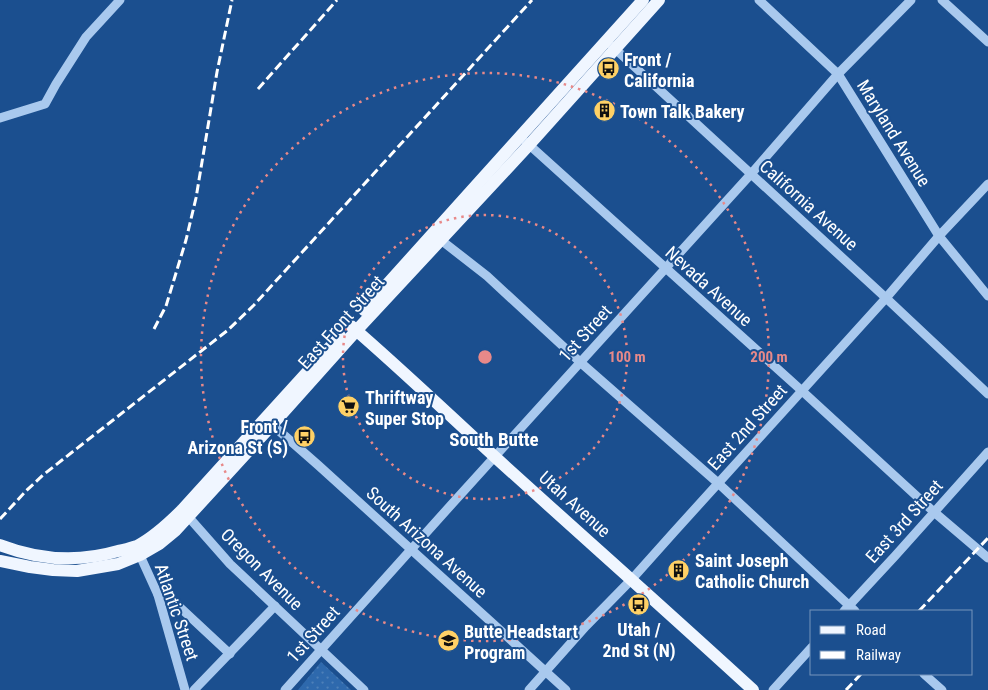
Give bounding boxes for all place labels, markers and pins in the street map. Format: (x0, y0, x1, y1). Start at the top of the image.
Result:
place label: Front / California (624, 49, 695, 91)
bus stop icon: Front / California (596, 57, 620, 81)
building icon: Town Talk Bakery (592, 99, 616, 123)
place label: Town Talk Bakery (620, 101, 745, 122)
centre of rings (476, 348, 494, 366)
place label: Thriftway Super Stop (365, 387, 444, 429)
supermarket icon: Thriftway Super Stop (337, 395, 361, 419)
place label: Front / Arizona St (S) (188, 416, 288, 459)
bus stop icon: Front / Arizona St (S) (292, 424, 316, 448)
place label: Saint Joseph Catholic Church (695, 550, 809, 592)
building icon: Saint Joseph Catholic Church (667, 558, 691, 582)
bus stop icon: Utah / 2nd St (N) (627, 592, 651, 616)
place label: Utah / 2nd St (N) (602, 619, 676, 662)
place label: Butte Headstart Program (464, 621, 578, 663)
school or university icon: Butte Headstart Program (436, 629, 460, 653)

